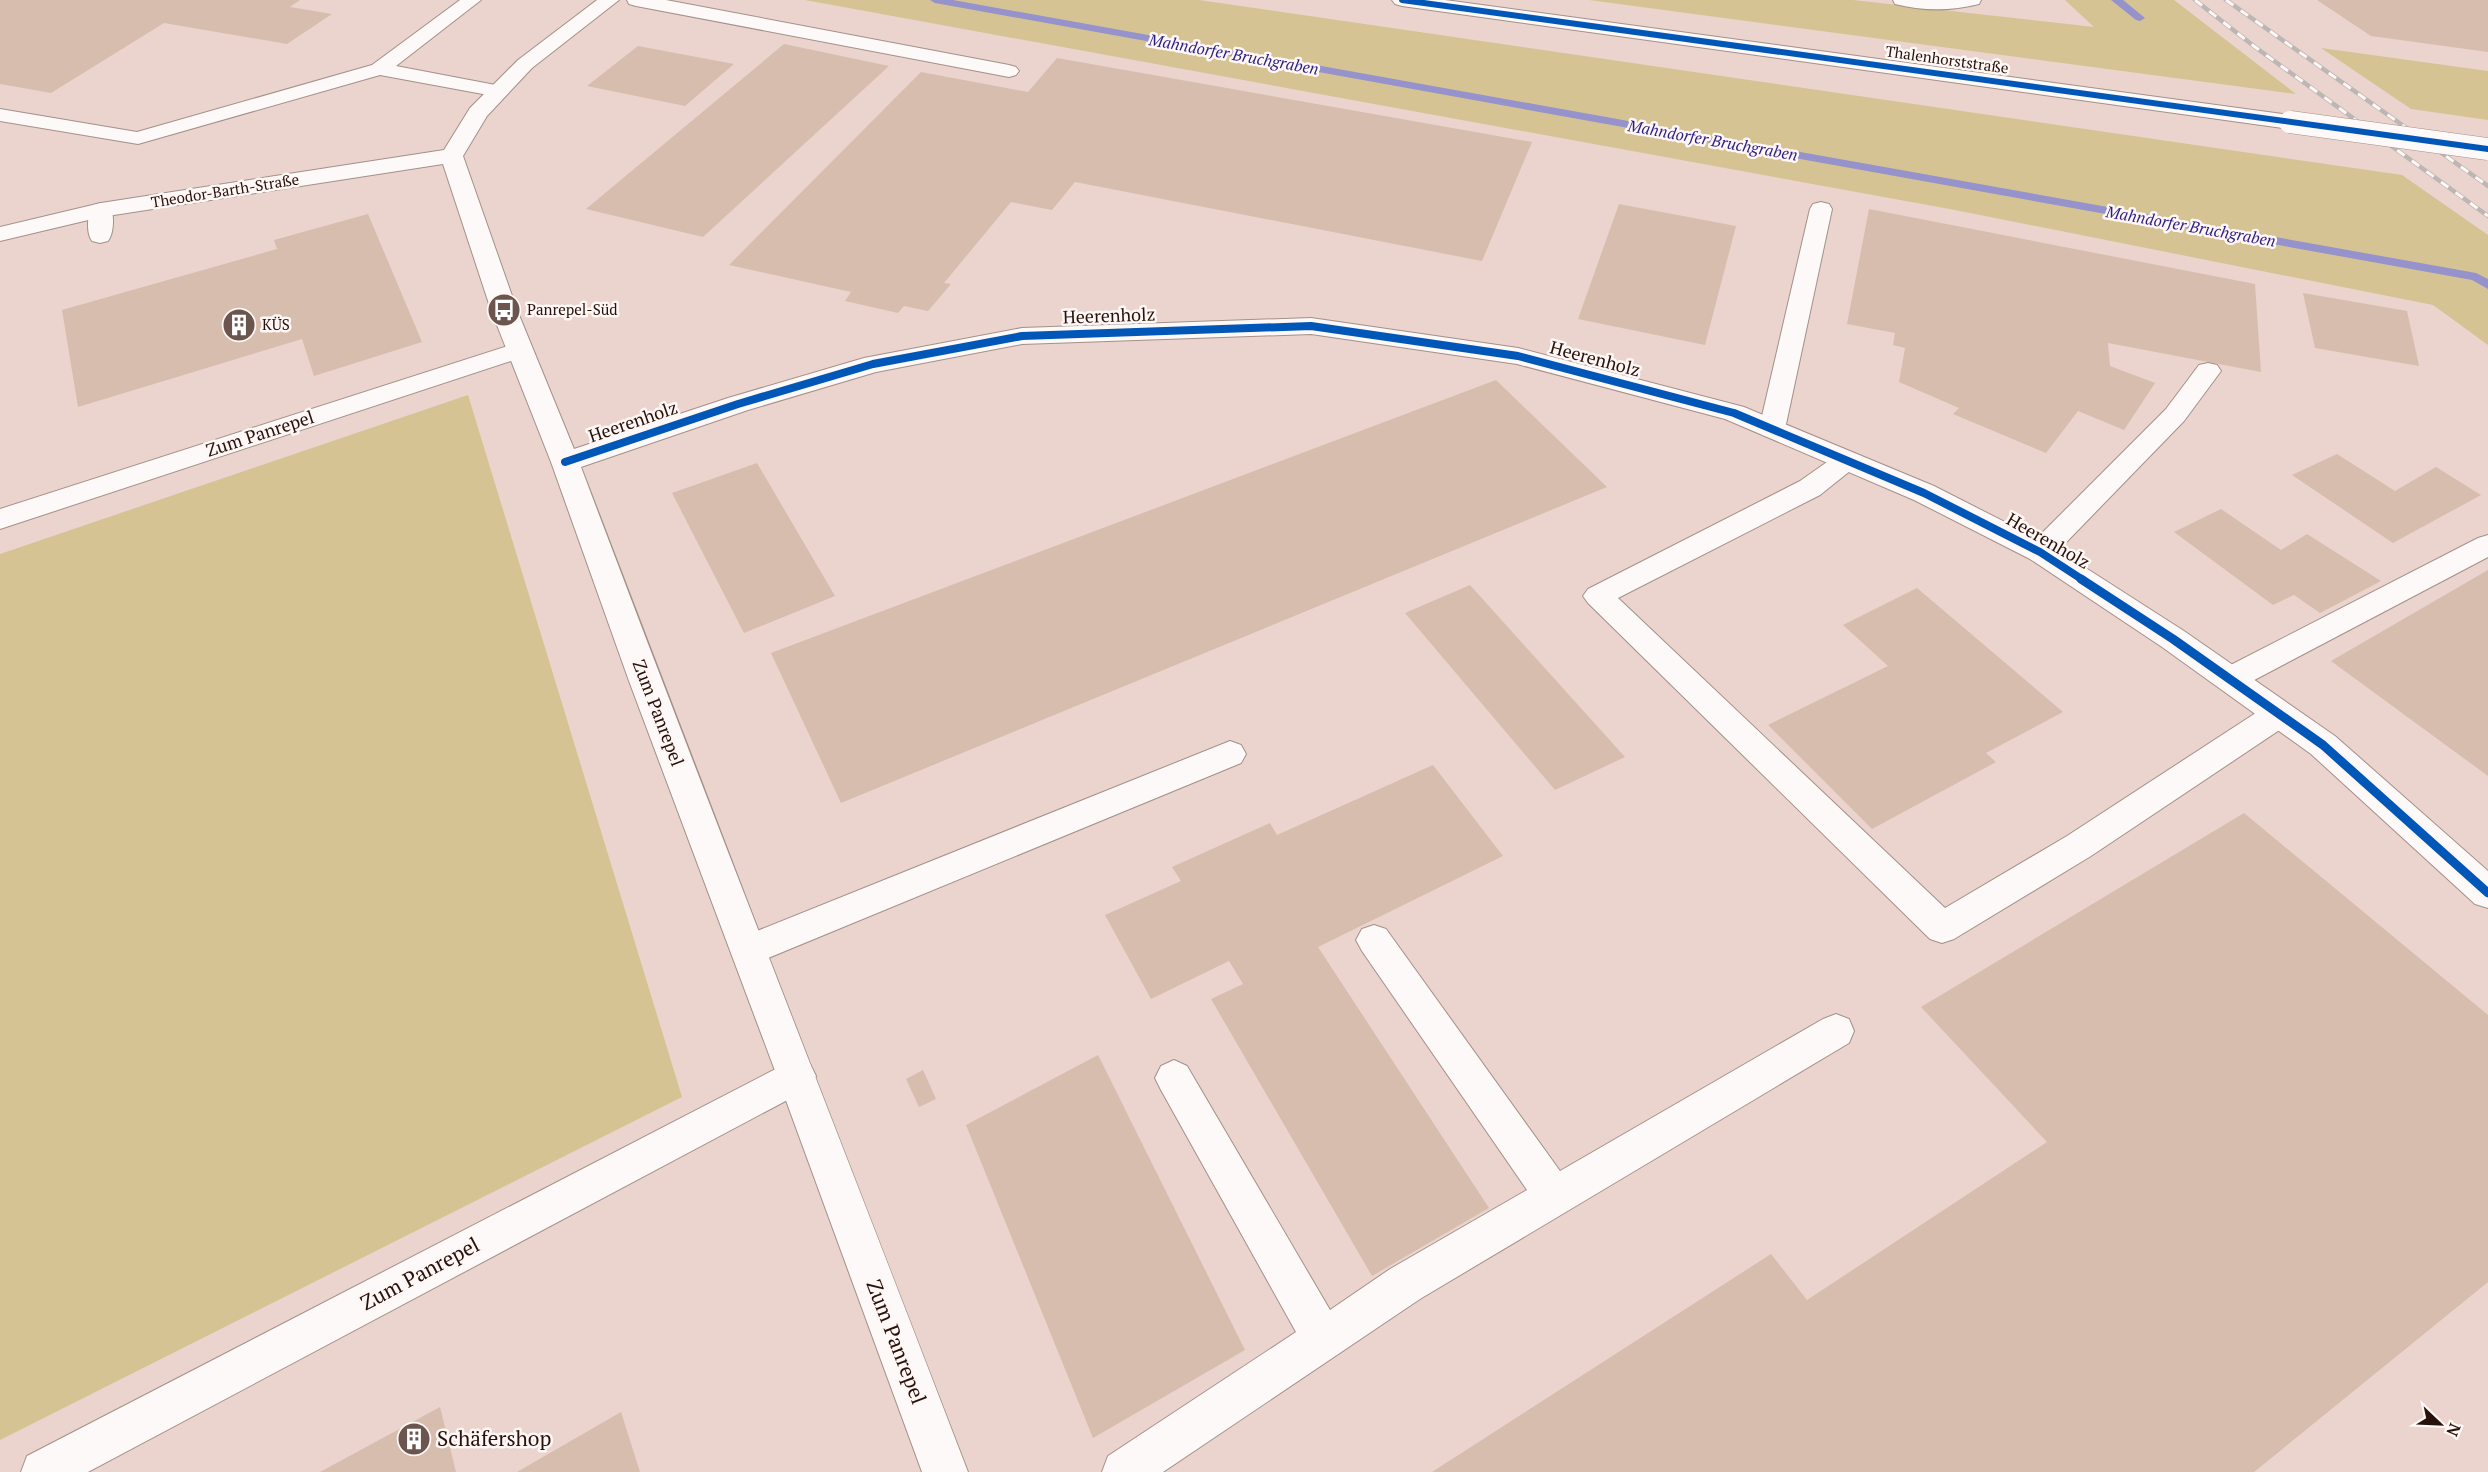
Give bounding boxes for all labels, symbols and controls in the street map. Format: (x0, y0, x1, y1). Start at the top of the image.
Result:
water label: Mahndorfer Bruchgraben (1146, 28, 1321, 80)
street label: Thalenhorststraße (1884, 40, 2010, 78)
water label: Mahndorfer Bruchgraben (1625, 114, 1800, 166)
street label: Theodor-Barth-Straße (149, 168, 300, 212)
water label: Mahndorfer Bruchgraben (2103, 200, 2278, 252)
bus stop icon: Panrepel-Süd (486, 292, 522, 328)
place label: Panrepel-Süd (527, 299, 618, 319)
street label: Heerenholz (1062, 301, 1156, 329)
building icon: KÜS (221, 307, 257, 343)
place label: KÜS (262, 314, 290, 334)
street label: Heerenholz (1547, 334, 1643, 382)
street label: Heerenholz (585, 395, 680, 447)
street label: Zum Panrepel (203, 404, 317, 462)
street label: Heerenholz (2002, 507, 2095, 574)
street label: Zum Panrepel (628, 656, 690, 769)
street label: Zum Panrepel (355, 1230, 484, 1316)
street label: Zum Panrepel (860, 1275, 933, 1408)
north arrow (2410, 1394, 2470, 1454)
text: N (2441, 1420, 2466, 1440)
building icon: Schäfershop (396, 1421, 432, 1457)
place label: Schäfershop (437, 1424, 551, 1452)

